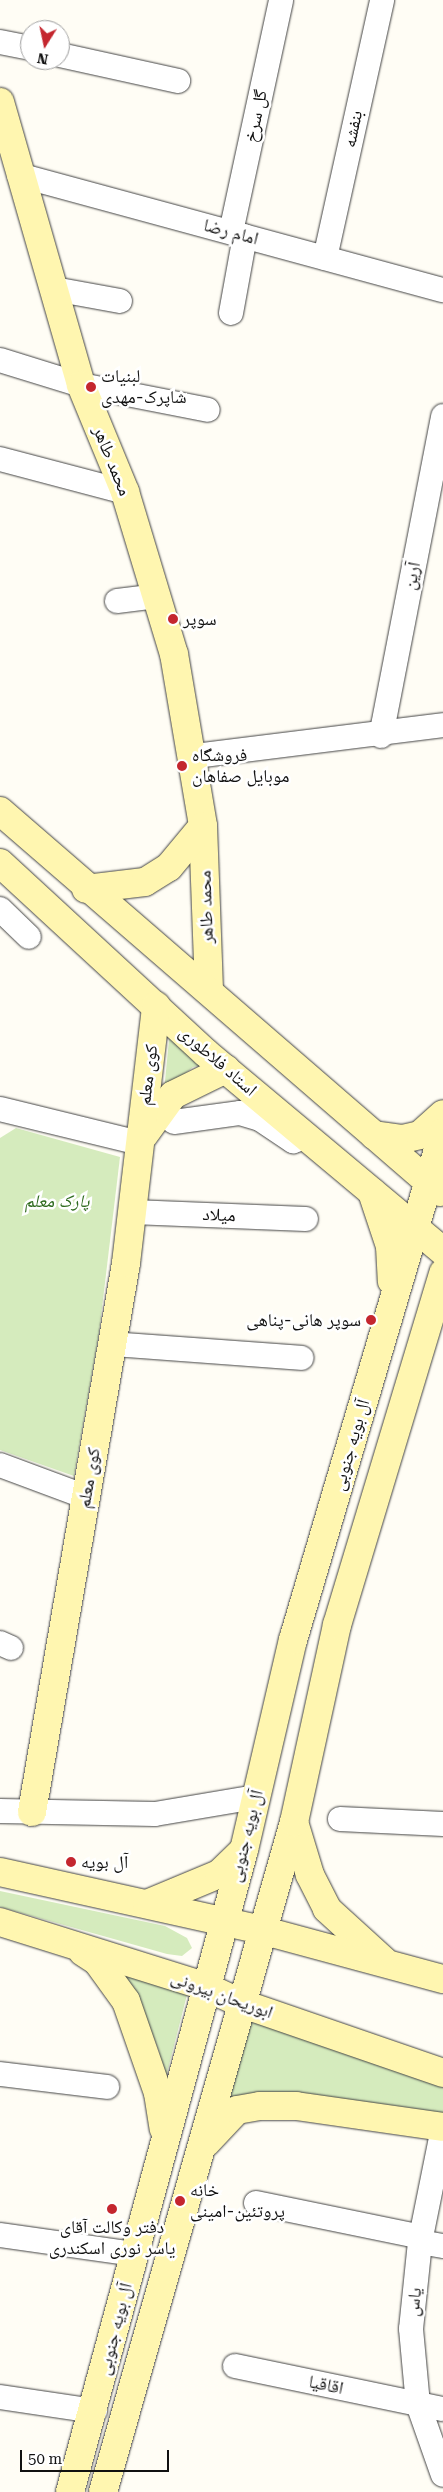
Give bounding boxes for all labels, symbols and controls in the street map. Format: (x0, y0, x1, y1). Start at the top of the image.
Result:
north arrow (20, 20, 70, 70)
text: N (36, 50, 49, 68)
street label: گل سرخ (240, 88, 272, 144)
street label: بنفشه (339, 109, 367, 149)
street label: امام رضا (201, 214, 261, 250)
place label: لبنیات شاپرک-مهدی (101, 366, 186, 408)
marker: لبنیات شاپرک-مهدی (85, 381, 97, 393)
street label: محمد طاهر (88, 423, 136, 499)
street label: آرین (399, 560, 425, 592)
place label: سوپر (183, 608, 217, 630)
marker: سوپر (167, 613, 179, 625)
place label: فروشگاه موبایل صفاهان (192, 745, 289, 788)
marker: فروشگاه موبایل صفاهان (176, 760, 188, 772)
street label: محمد طاهر (194, 870, 218, 944)
street label: استاد فلاطوری (175, 1021, 261, 1101)
street label: کوی معلم (134, 1043, 162, 1107)
park label: پارک معلم (25, 1190, 89, 1212)
street label: میلاد (202, 1204, 236, 1226)
place label: سوپر هانی-پناهی (246, 1309, 361, 1331)
marker: سوپر هانی-پناهی (365, 1314, 377, 1326)
street label: آل بویه جنوبی (328, 1397, 374, 1493)
street label: کوی معلم (73, 1446, 105, 1510)
street label: آل بویه جنوبی (224, 1788, 268, 1884)
place label: آل بویه (81, 1851, 128, 1873)
marker: آل بویه (65, 1856, 77, 1868)
street label: ابوریحان بیرونی (168, 1967, 276, 2023)
place label: خانه پروتئین-امینی (190, 2180, 285, 2222)
marker: خانه پروتئین-امینی (174, 2195, 186, 2207)
marker: دفتر وکالت آقای یاسر نوری اسکندری (106, 2203, 118, 2215)
place label: دفتر وکالت آقای یاسر نوری اسکندری (49, 2217, 175, 2260)
street label: آل بویه جنوبی (93, 2281, 137, 2377)
street label: یاس (402, 2286, 426, 2318)
street label: اقاقیا (307, 2371, 345, 2399)
scale bar (22, 2440, 171, 2472)
text: 50 m (28, 2450, 62, 2468)

